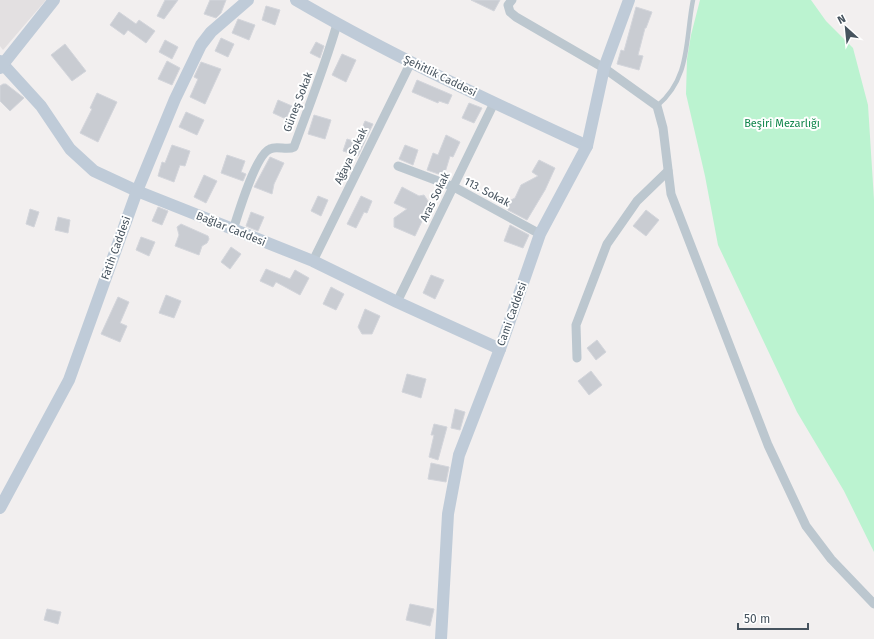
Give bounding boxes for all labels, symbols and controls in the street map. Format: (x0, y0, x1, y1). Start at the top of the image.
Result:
north arrow (826, 8, 866, 48)
text: N (835, 12, 848, 27)
street label: Şehitlik Caddesi (401, 53, 479, 99)
street label: Güneş Sokak (281, 70, 316, 134)
park label: Beşiri Mezarlığı (744, 117, 820, 130)
street label: Ağaya Sokak (332, 125, 370, 186)
street label: Aras Sokak (417, 170, 453, 224)
street label: 113. Sokak (462, 175, 512, 210)
street label: Bağlar Caddesi (194, 209, 268, 249)
street label: Fatih Caddesi (99, 214, 133, 282)
street label: Cami Caddesi (494, 280, 530, 348)
scale bar (738, 605, 808, 631)
text: 50 m (744, 612, 770, 626)

